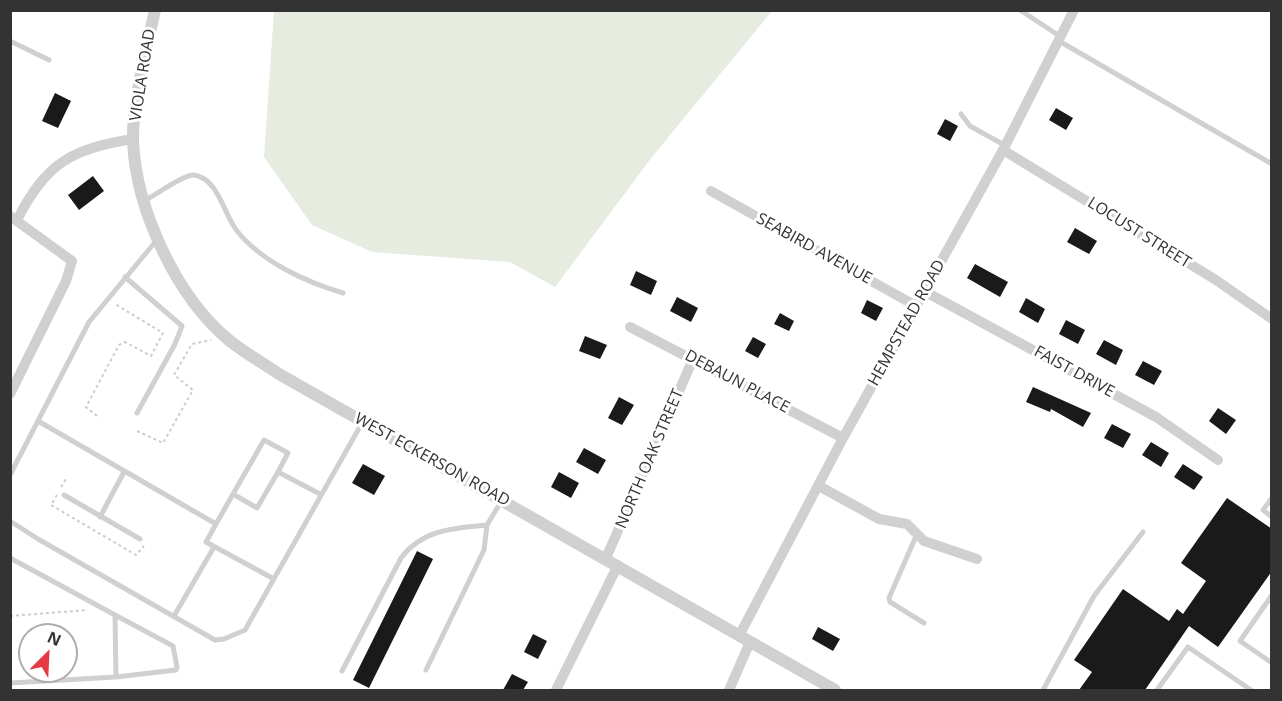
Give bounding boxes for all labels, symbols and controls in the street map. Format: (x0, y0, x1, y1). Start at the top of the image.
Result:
street label: VIOLA ROAD (126, 28, 160, 122)
street label: LOCUST STREET (1084, 194, 1194, 272)
street label: SEABIRD AVENUE (753, 209, 875, 289)
street label: HEMPSTEAD ROAD (864, 257, 950, 389)
street label: FAIST DRIVE (1030, 342, 1118, 402)
street label: DEBAUN PLACE (681, 346, 793, 418)
street label: NORTH OAK STREET (612, 386, 688, 532)
street label: WEST ECKERSON ROAD (351, 409, 513, 511)
north arrow (18, 623, 78, 683)
text: N (44, 626, 65, 651)

